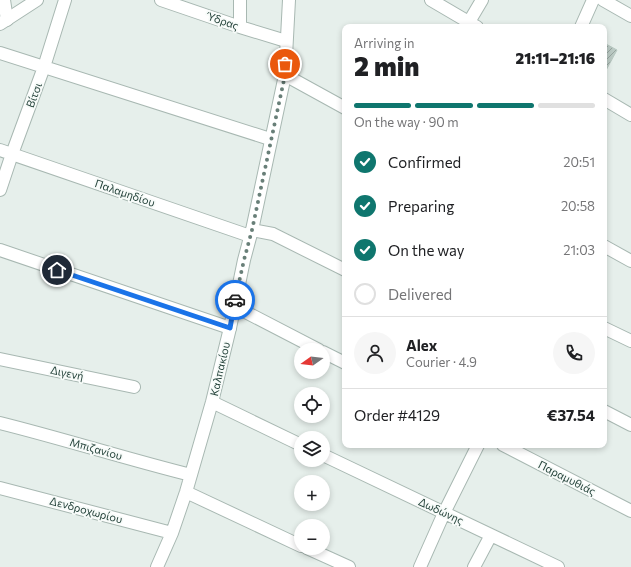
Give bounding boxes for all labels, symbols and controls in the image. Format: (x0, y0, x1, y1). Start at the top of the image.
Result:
street label: Ύδρας (204, 8, 241, 32)
text: Arriving in (354, 35, 414, 51)
pin (268, 47, 302, 81)
text: 21:11–21:16 (516, 49, 595, 67)
text: 2 min (354, 50, 419, 81)
icon: bag (274, 53, 296, 75)
street label: Βίτσι (23, 80, 44, 109)
text: On the way · 90 m (354, 114, 459, 130)
icon: check (354, 151, 376, 173)
text: Confirmed (388, 153, 461, 171)
text: 20:51 (563, 154, 595, 170)
street label: Παλαμηδίου (93, 176, 157, 209)
icon: check (354, 195, 376, 217)
text: Preparing (388, 197, 454, 215)
text: 20:58 (561, 198, 595, 214)
icon: check (354, 239, 376, 261)
text: On the way (388, 241, 465, 259)
text: 21:03 (563, 242, 595, 258)
pin (40, 253, 74, 287)
icon: home (46, 259, 68, 281)
courier (215, 280, 255, 320)
text: Delivered (388, 285, 452, 303)
icon: car (224, 289, 246, 311)
button: person (354, 332, 396, 374)
button: phone (553, 332, 595, 374)
text: Alex (406, 336, 437, 354)
street label: Καλπακίου (207, 341, 232, 397)
north arrow (294, 343, 330, 379)
map controls (294, 343, 330, 555)
text: Courier · 4.9 (406, 354, 477, 370)
street label: Διγενή (49, 363, 85, 382)
button: locate (294, 387, 330, 423)
text: Order #4129 (354, 406, 440, 424)
text: €37.54 (547, 406, 595, 424)
button: layers (294, 431, 330, 467)
street label: Μπιζανίου (68, 435, 124, 462)
street label: Παραμυθιάς (536, 458, 598, 498)
button: + (294, 475, 330, 511)
street label: Δενδροχωρίου (48, 494, 124, 525)
street label: Δωδώνης (417, 494, 466, 527)
button: − (294, 519, 330, 555)

